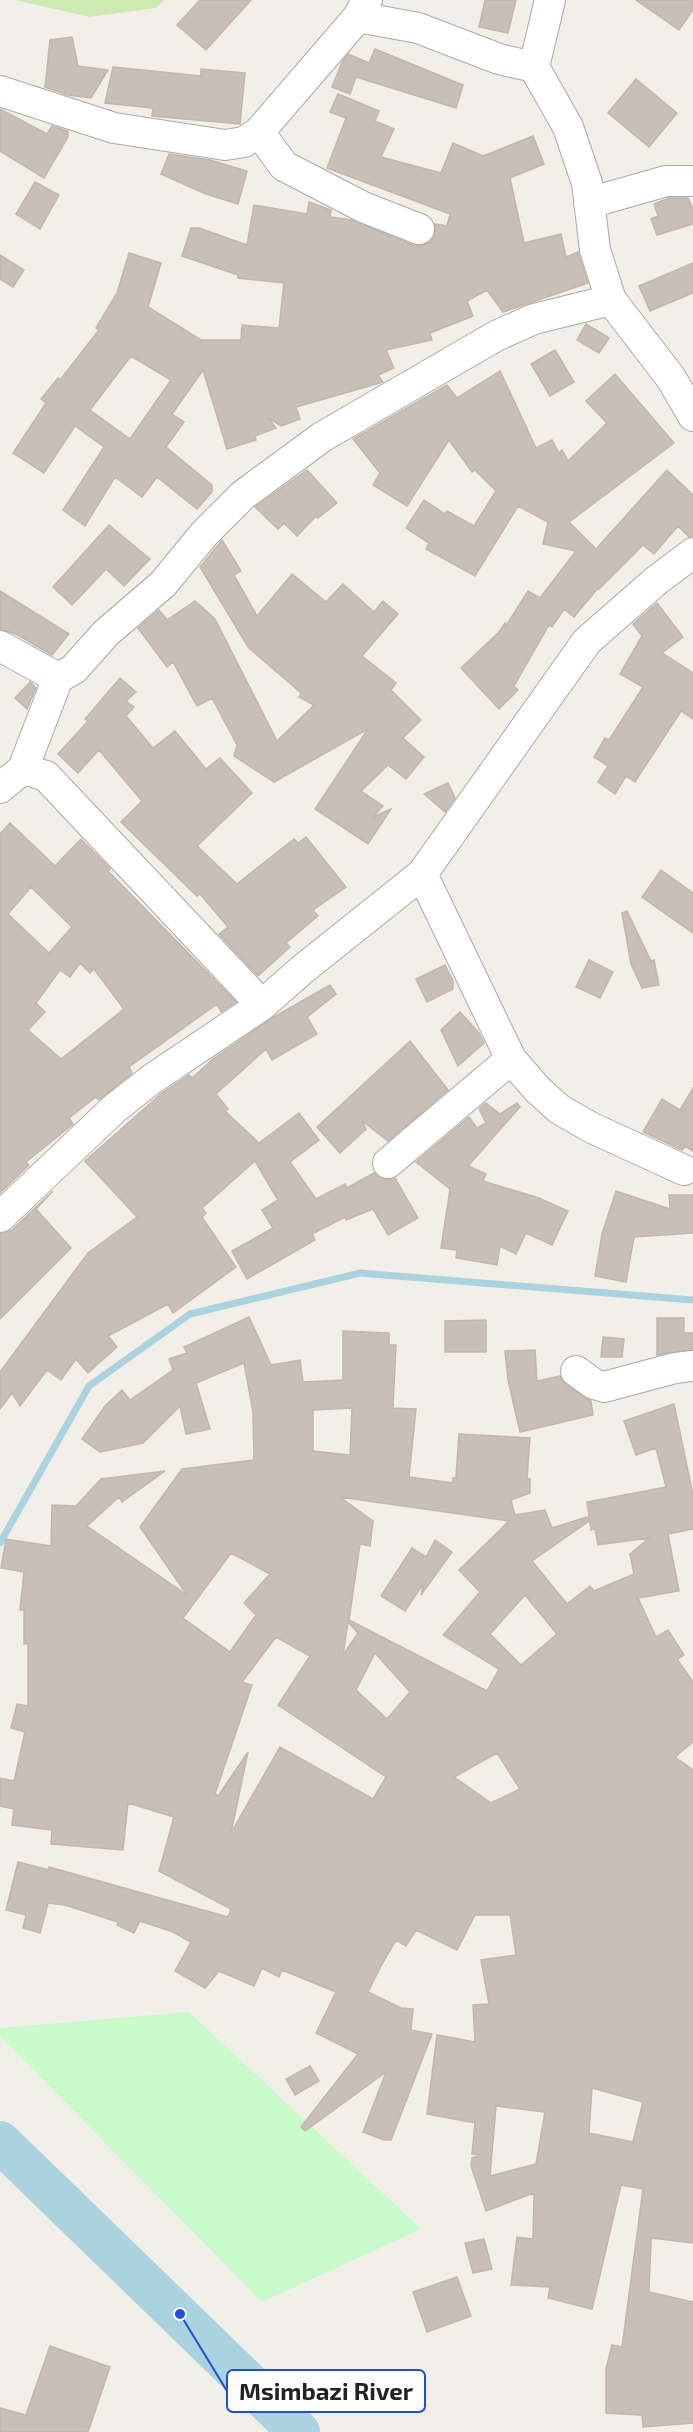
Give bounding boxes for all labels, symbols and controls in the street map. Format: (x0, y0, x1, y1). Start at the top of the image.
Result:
callout: Msimbazi River (227, 2370, 425, 2412)
text: Msimbazi River (239, 2376, 414, 2405)

